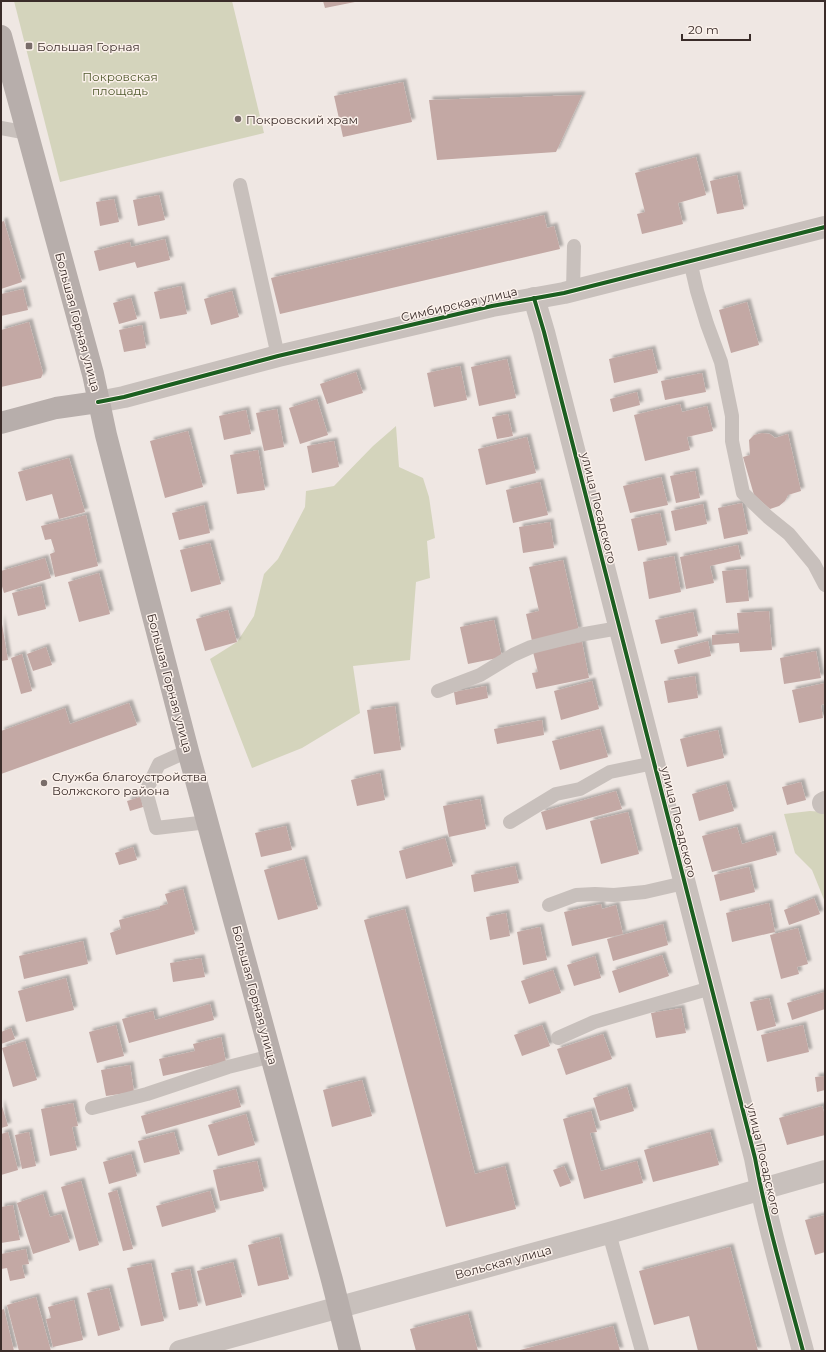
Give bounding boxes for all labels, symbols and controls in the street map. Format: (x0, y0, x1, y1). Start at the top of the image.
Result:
scale bar (682, 16, 750, 42)
text: 20 m (688, 22, 719, 37)
place label: Большая Горная (37, 39, 140, 54)
marker: Большая Горная (24, 41, 34, 51)
park label: Покровская площадь (82, 69, 158, 98)
place label: Покровский храм (246, 112, 358, 127)
marker: Покровский храм (233, 114, 243, 124)
street label: Большая Горная улица (52, 251, 104, 393)
street label: Симбирская улица (399, 283, 519, 325)
street label: улица Посадского (578, 450, 620, 565)
street label: Большая Горная улица (144, 612, 196, 754)
street label: улица Посадского (658, 764, 700, 879)
place label: Служба благоустройства Волжского района (52, 769, 207, 798)
marker: Служба благоустройства Волжского района (39, 778, 49, 788)
street label: Большая Горная улица (229, 924, 281, 1066)
street label: улица Посадского (744, 1101, 784, 1217)
street label: Вольская улица (453, 1242, 553, 1282)

